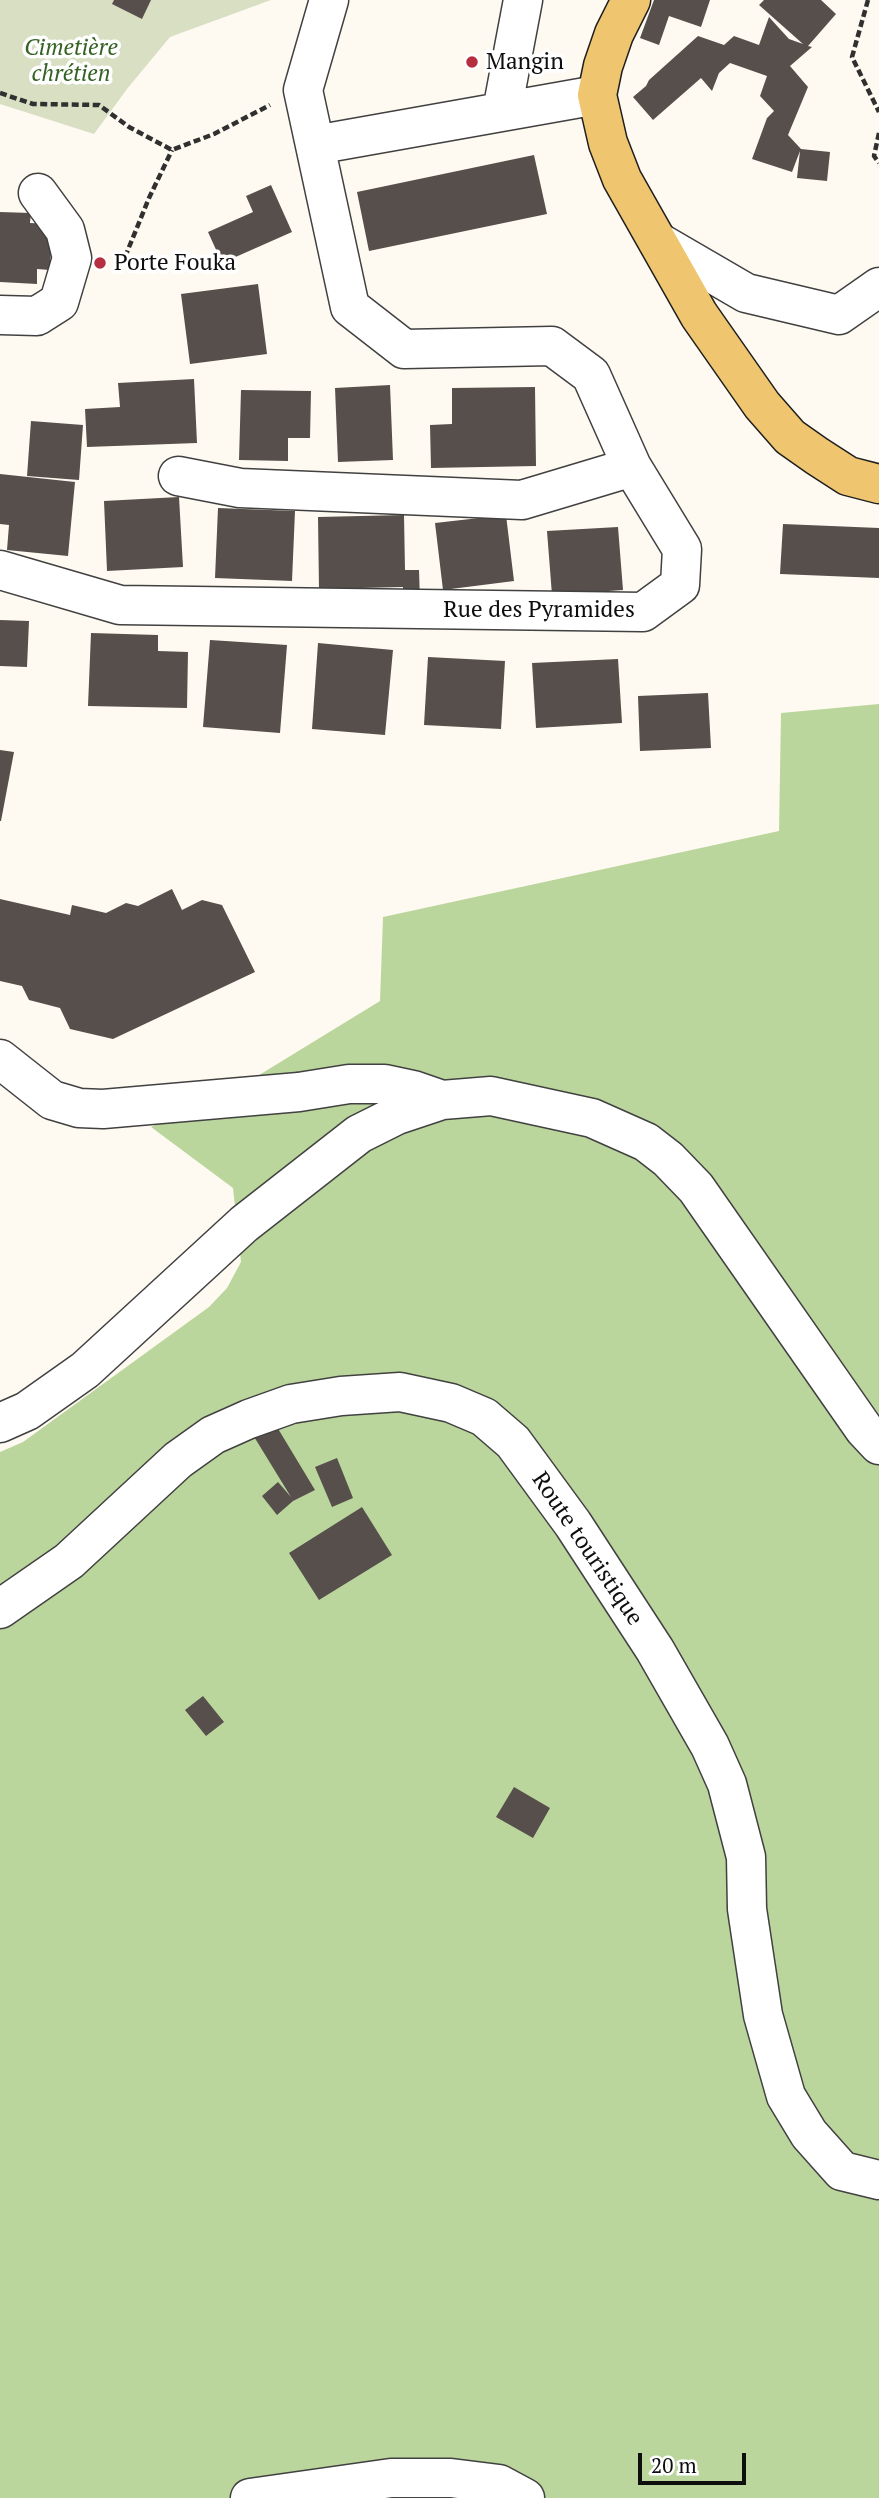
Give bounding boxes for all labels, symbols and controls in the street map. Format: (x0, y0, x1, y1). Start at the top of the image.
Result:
park label: Cimetière chrétien (24, 34, 118, 88)
place label: Mangin (486, 48, 564, 76)
marker: Mangin (464, 54, 480, 70)
place label: Porte Fouka (114, 249, 236, 277)
marker: Porte Fouka (92, 255, 108, 271)
street label: Rue des Pyramides (443, 596, 635, 624)
street label: Route touristique (526, 1467, 648, 1631)
scale bar (641, 2438, 750, 2482)
text: 20 m (651, 2451, 697, 2479)

